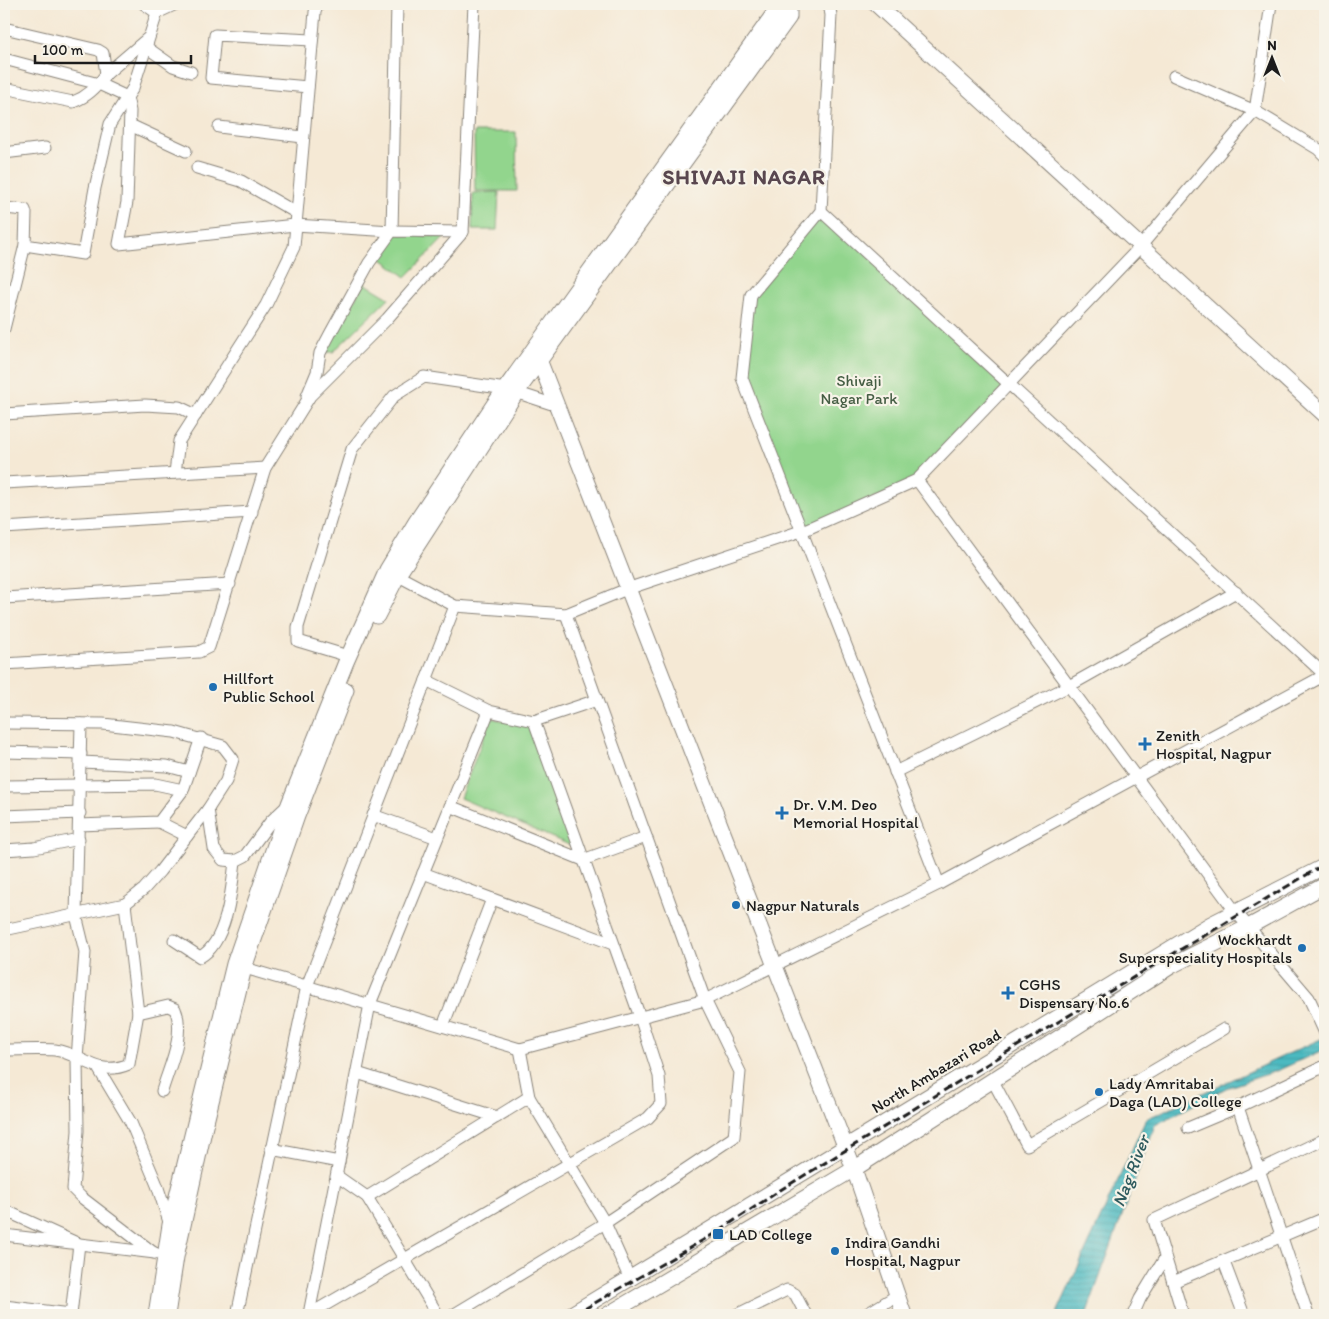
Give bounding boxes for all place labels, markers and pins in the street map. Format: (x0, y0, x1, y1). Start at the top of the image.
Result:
place label: Hillfort Public School (223, 669, 315, 706)
marker: Hillfort Public School (207, 681, 219, 693)
place label: Zenith Hospital, Nagpur (1156, 726, 1272, 763)
marker: Zenith Hospital, Nagpur (1138, 737, 1152, 751)
place label: Dr. V.M. Deo Memorial Hospital (793, 795, 919, 832)
marker: Dr. V.M. Deo Memorial Hospital (775, 806, 789, 820)
place label: Nagpur Naturals (746, 896, 859, 915)
marker: Nagpur Naturals (730, 899, 742, 911)
place label: Wockhardt Superspeciality Hospitals (1119, 930, 1292, 967)
marker: Wockhardt Superspeciality Hospitals (1296, 942, 1308, 954)
place label: CGHS Dispensary No.6 (1019, 975, 1129, 1012)
marker: CGHS Dispensary No.6 (1001, 986, 1015, 1000)
place label: Lady Amritabai Daga (LAD) College (1109, 1074, 1242, 1111)
marker: Lady Amritabai Daga (LAD) College (1093, 1086, 1105, 1098)
place label: LAD College (729, 1225, 812, 1244)
marker: LAD College (711, 1227, 725, 1241)
place label: Indira Gandhi Hospital, Nagpur (845, 1233, 961, 1270)
marker: Indira Gandhi Hospital, Nagpur (829, 1245, 841, 1257)

